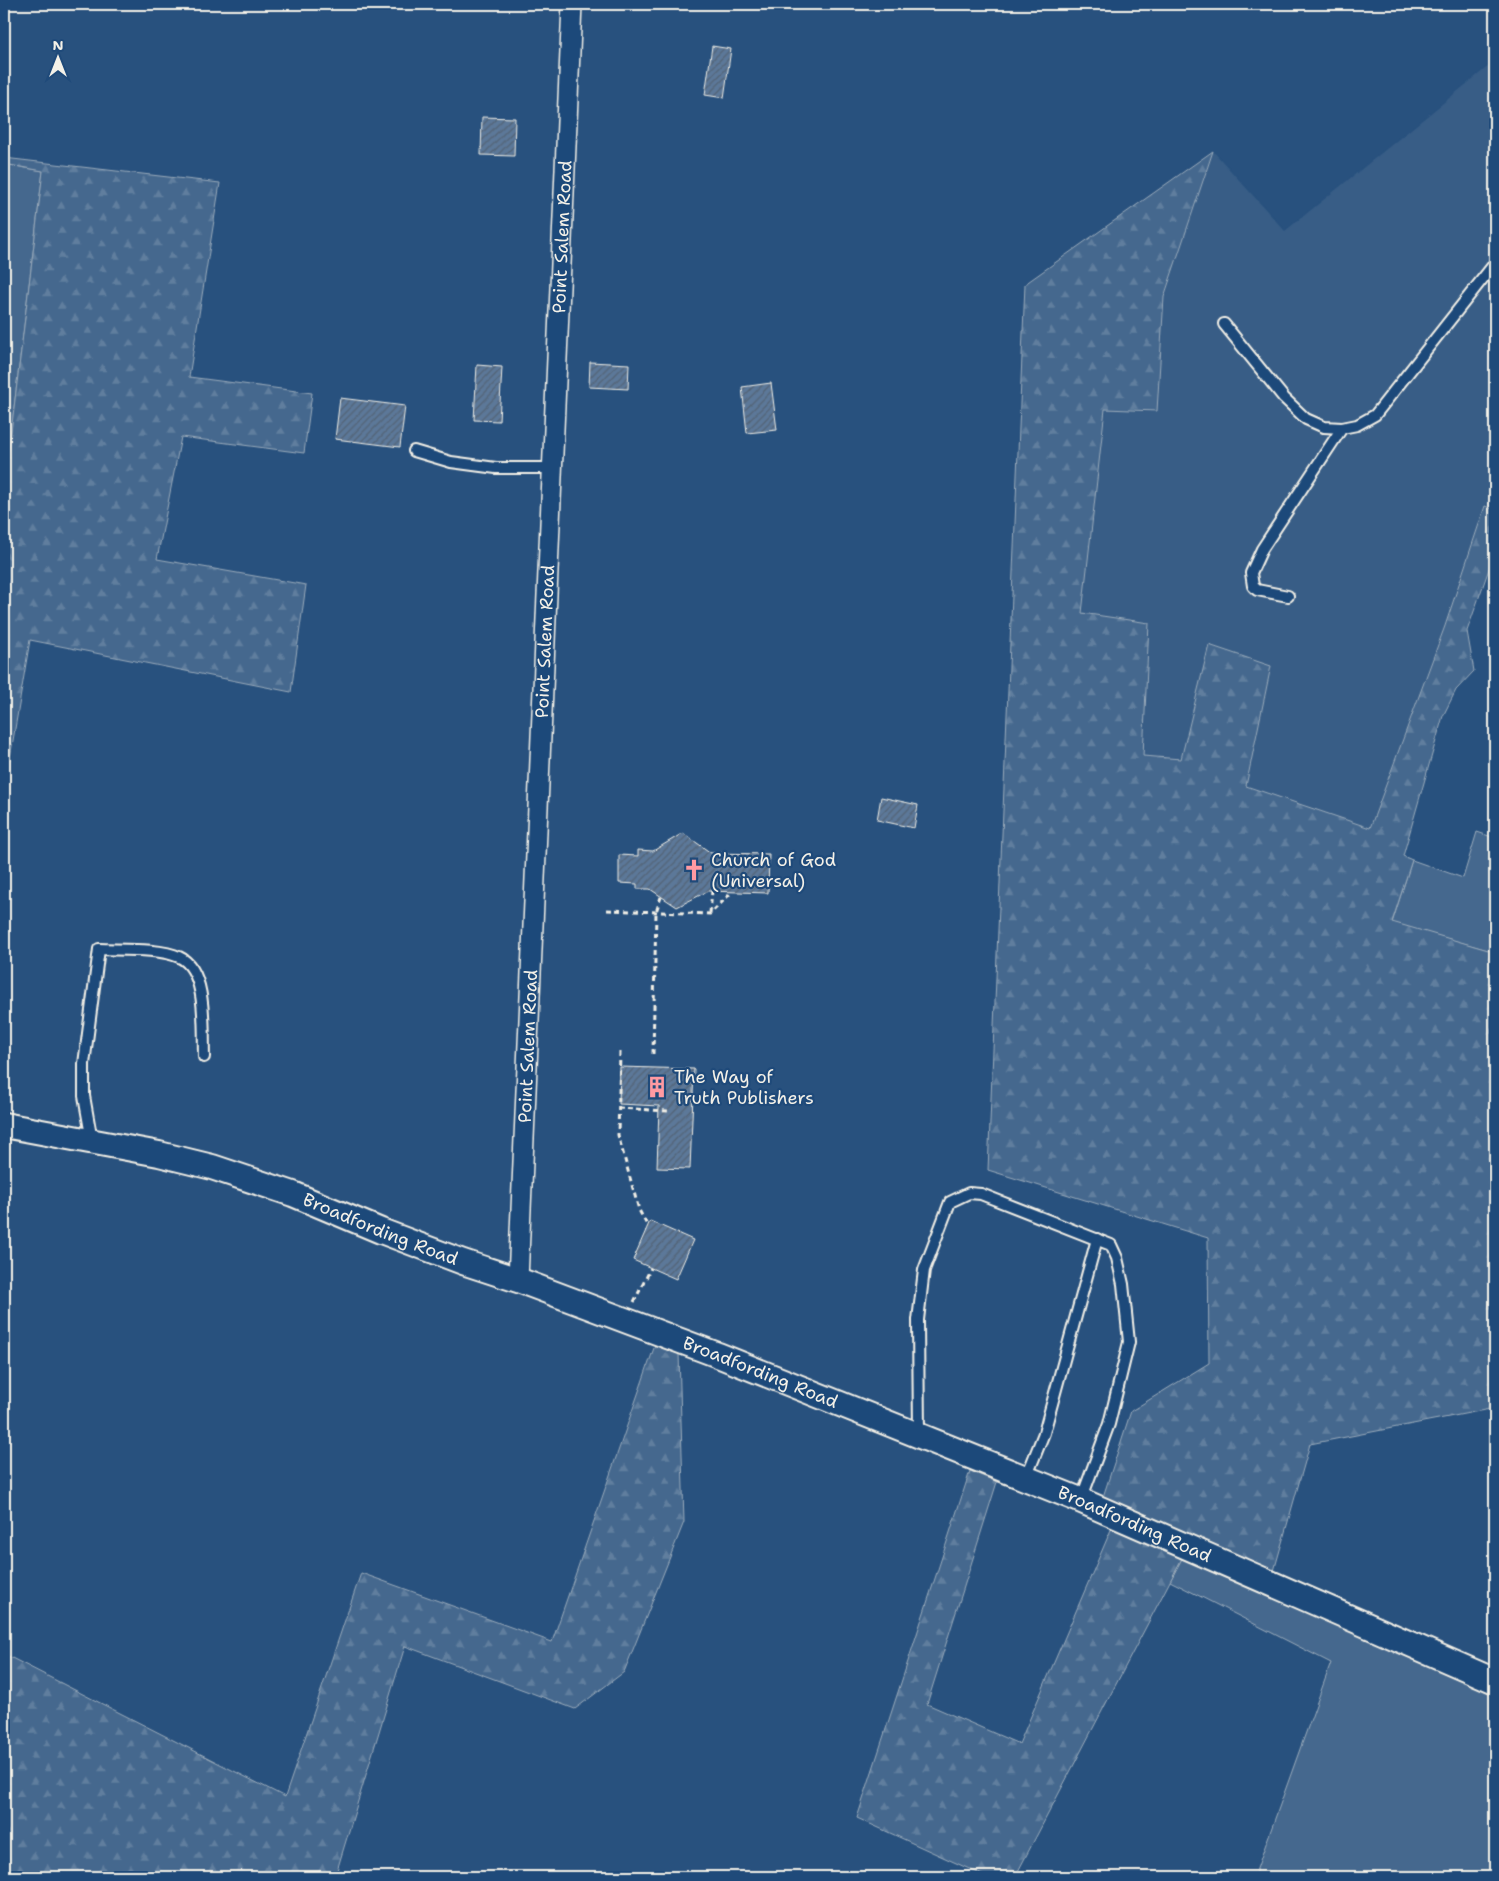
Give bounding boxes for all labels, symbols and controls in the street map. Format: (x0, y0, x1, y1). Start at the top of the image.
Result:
north arrow (32, 32, 82, 82)
text: N (52, 36, 64, 54)
street label: Point Salem Road (547, 160, 577, 314)
street label: Point Salem Road (530, 564, 560, 719)
place label: Church of God (Universal) (711, 848, 836, 893)
church icon: Church of God (Universal) (681, 857, 707, 883)
street label: Point Salem Road (513, 969, 543, 1123)
place label: The Way of Truth Publishers (674, 1065, 814, 1110)
building icon: The Way of Truth Publishers (644, 1074, 670, 1100)
street label: Broadfording Road (299, 1188, 461, 1271)
street label: Broadfording Road (679, 1331, 842, 1414)
street label: Broadfording Road (1054, 1480, 1215, 1568)

